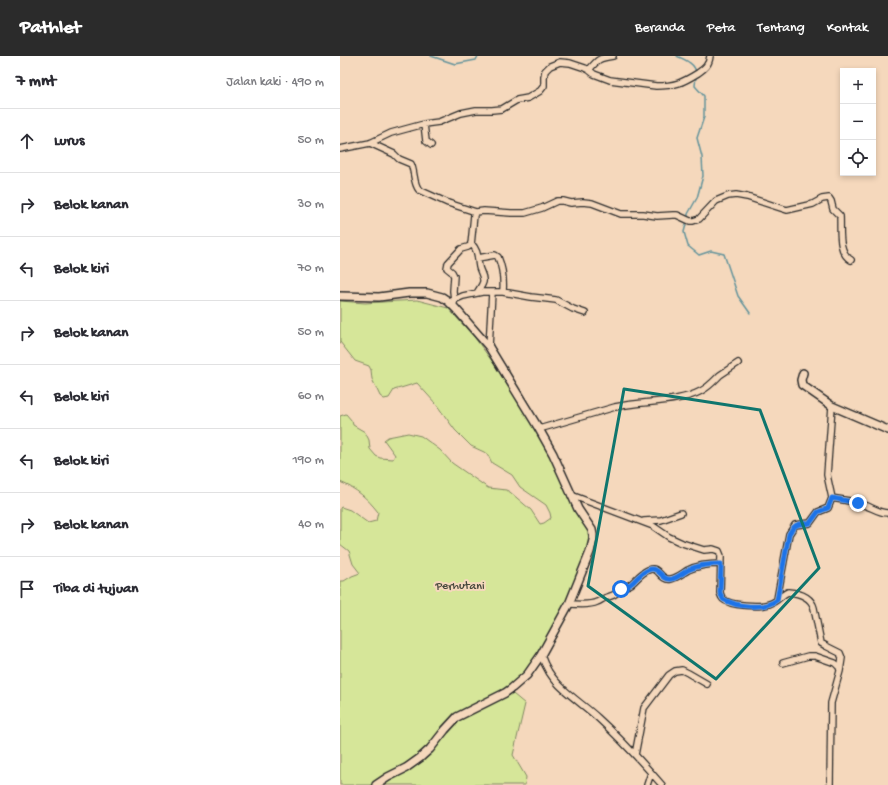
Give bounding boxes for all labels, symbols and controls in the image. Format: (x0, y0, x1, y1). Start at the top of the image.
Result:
text: Pathlet (20, 17, 81, 40)
text: Beranda (635, 20, 685, 37)
text: Peta (707, 20, 735, 37)
text: Tentang (757, 20, 805, 37)
text: Kontak (827, 20, 868, 37)
map controls (840, 68, 876, 176)
button: + (840, 68, 876, 104)
text: 7 mnt (16, 72, 56, 92)
text: Jalan kaki · 490 m (226, 75, 324, 90)
button: − (840, 104, 876, 140)
icon: ahead (16, 130, 38, 152)
text: Lurus (54, 132, 84, 150)
text: 50 m (297, 133, 324, 148)
button: locate (840, 140, 876, 176)
icon: right (16, 194, 38, 216)
text: Belok kanan (54, 196, 128, 214)
text: 30 m (298, 197, 324, 212)
icon: left (16, 258, 38, 280)
text: Belok kiri (54, 260, 109, 278)
text: 70 m (298, 261, 324, 276)
icon: right (16, 322, 38, 344)
text: Belok kanan (54, 324, 128, 342)
text: 50 m (297, 325, 324, 340)
icon: left (16, 386, 38, 408)
text: Belok kiri (54, 388, 109, 406)
text: 60 m (298, 389, 324, 404)
icon: left (16, 450, 38, 472)
text: Belok kiri (54, 452, 109, 470)
text: 190 m (293, 453, 324, 468)
route end (849, 494, 867, 512)
icon: right (16, 514, 38, 536)
text: Belok kanan (54, 516, 128, 534)
text: 40 m (298, 517, 324, 532)
icon: arrive (16, 578, 38, 600)
text: Tiba di tujuan (54, 580, 138, 598)
park label: Perhutani (434, 580, 485, 594)
route start (612, 580, 630, 598)

